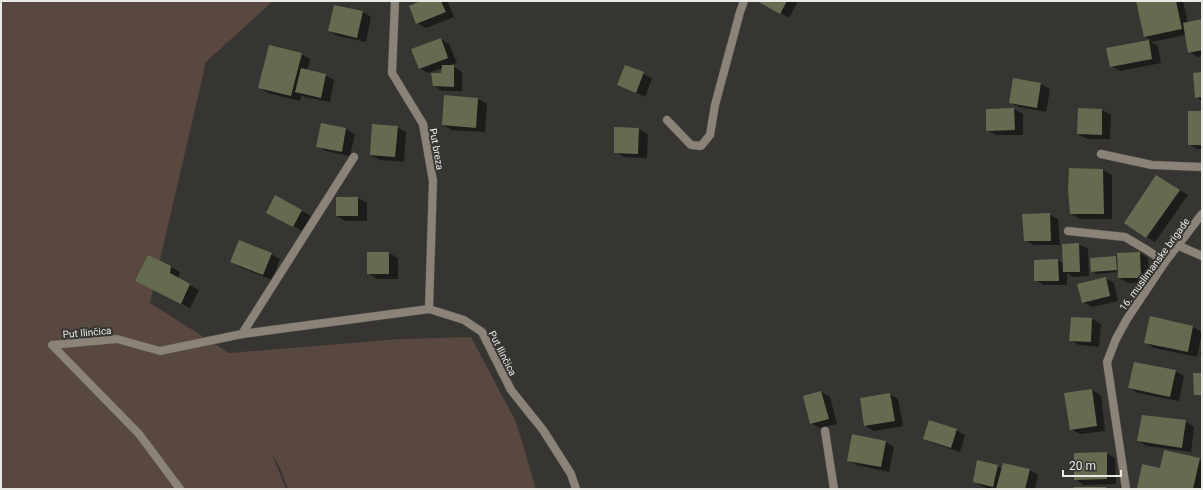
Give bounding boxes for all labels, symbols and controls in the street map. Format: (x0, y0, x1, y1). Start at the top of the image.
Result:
street label: Put breza (427, 127, 446, 171)
street label: 16. muslimanske brigade (1117, 216, 1192, 313)
street label: Put Ilinčica (62, 325, 112, 340)
street label: Put Ilinčica (487, 329, 519, 378)
scale bar (1063, 452, 1121, 478)
text: 20 m (1069, 459, 1096, 473)

